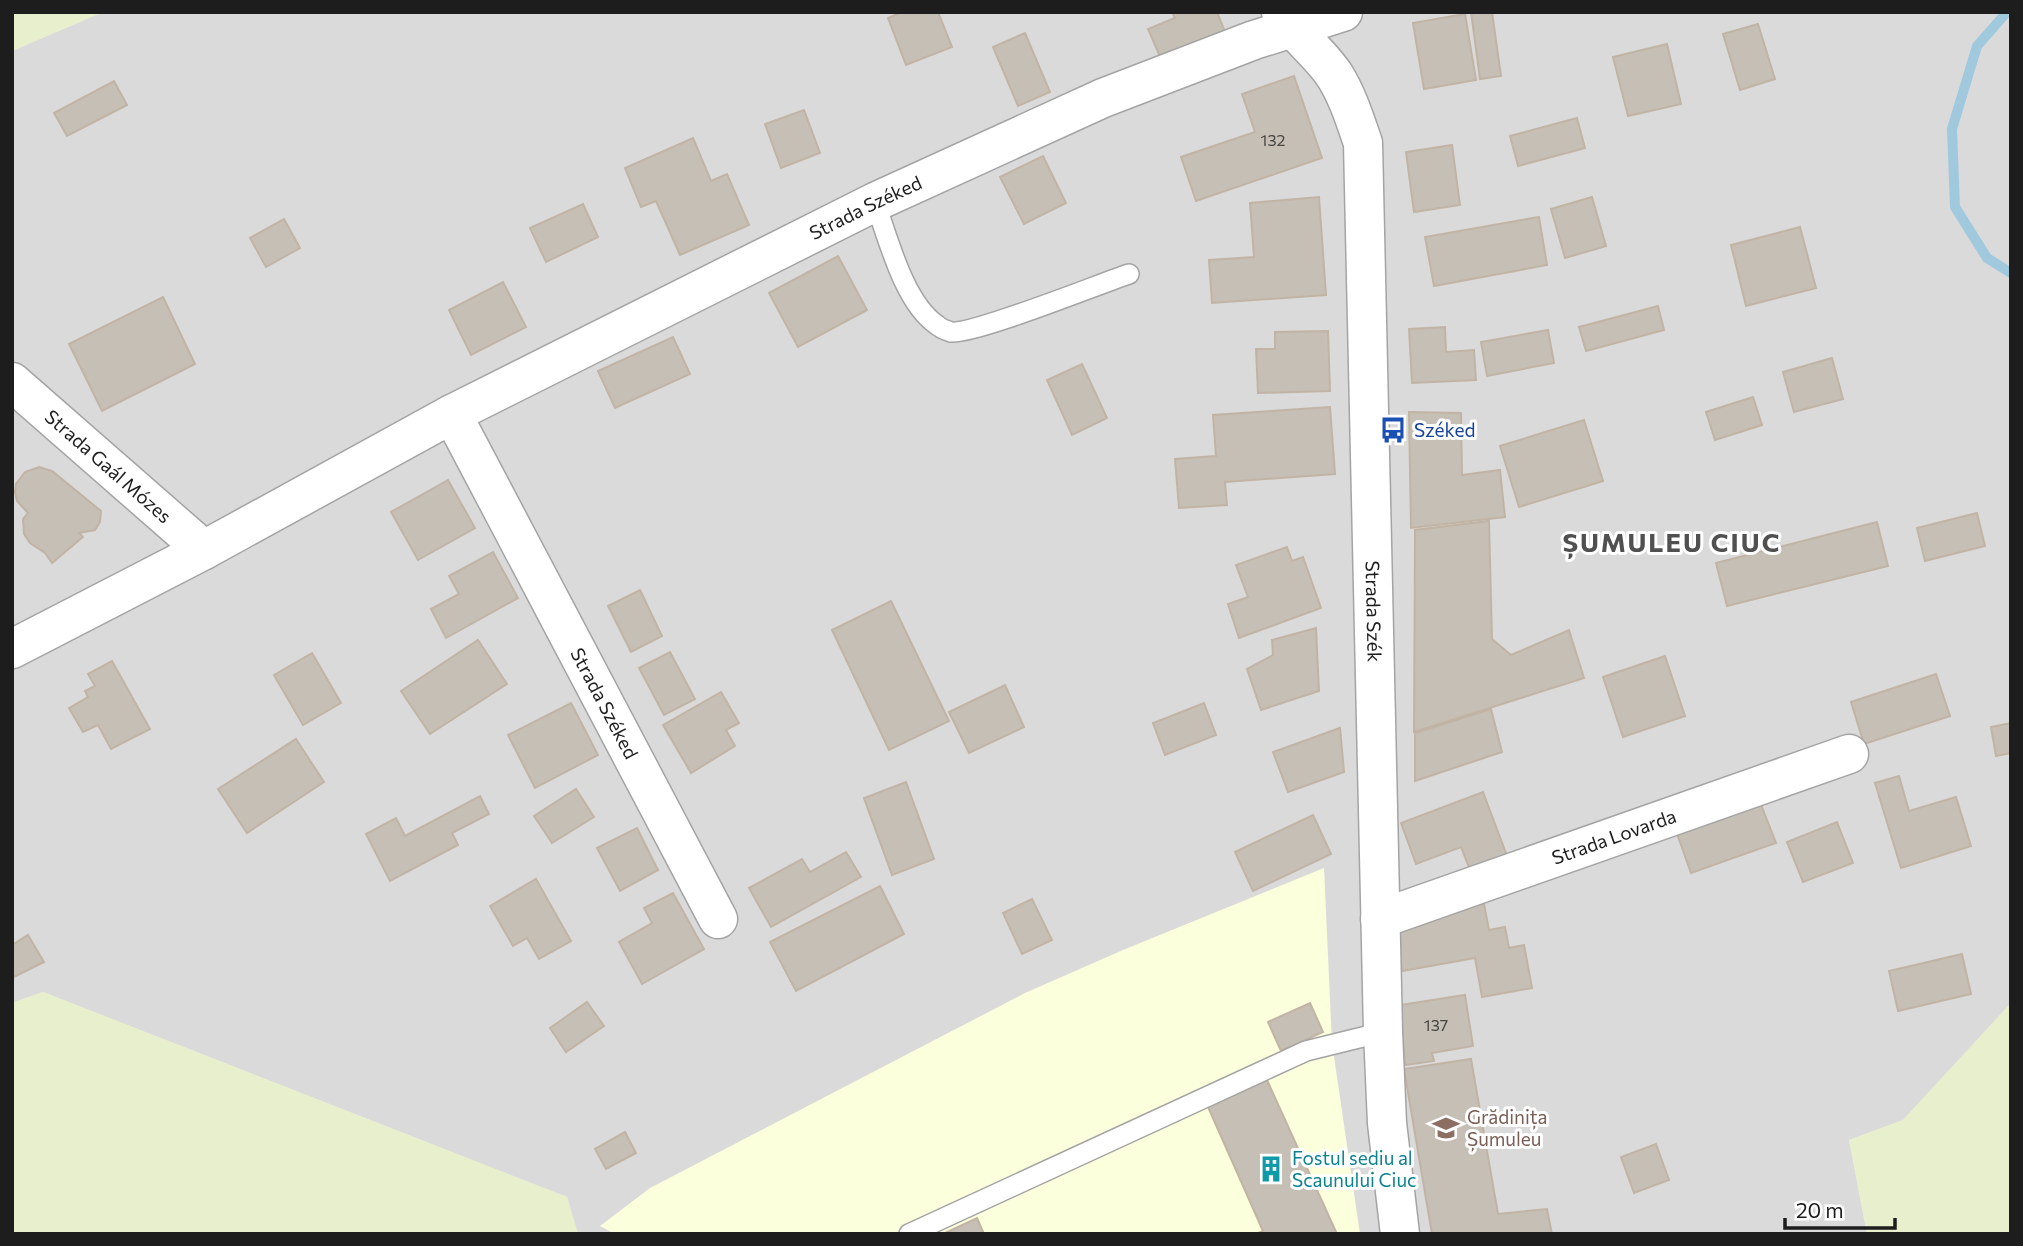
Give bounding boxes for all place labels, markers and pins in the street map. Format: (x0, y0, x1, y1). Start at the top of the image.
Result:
bus stop icon: Széked (1378, 415, 1408, 445)
place label: Széked (1414, 418, 1475, 441)
place label: Grădinița Șumuleu (1467, 1105, 1548, 1152)
school or university icon: Grădinița Șumuleu (1431, 1113, 1461, 1143)
place label: Fostul sediu al Scaunului Ciuc (1292, 1146, 1416, 1191)
building icon: Fostul sediu al Scaunului Ciuc (1256, 1154, 1286, 1184)

